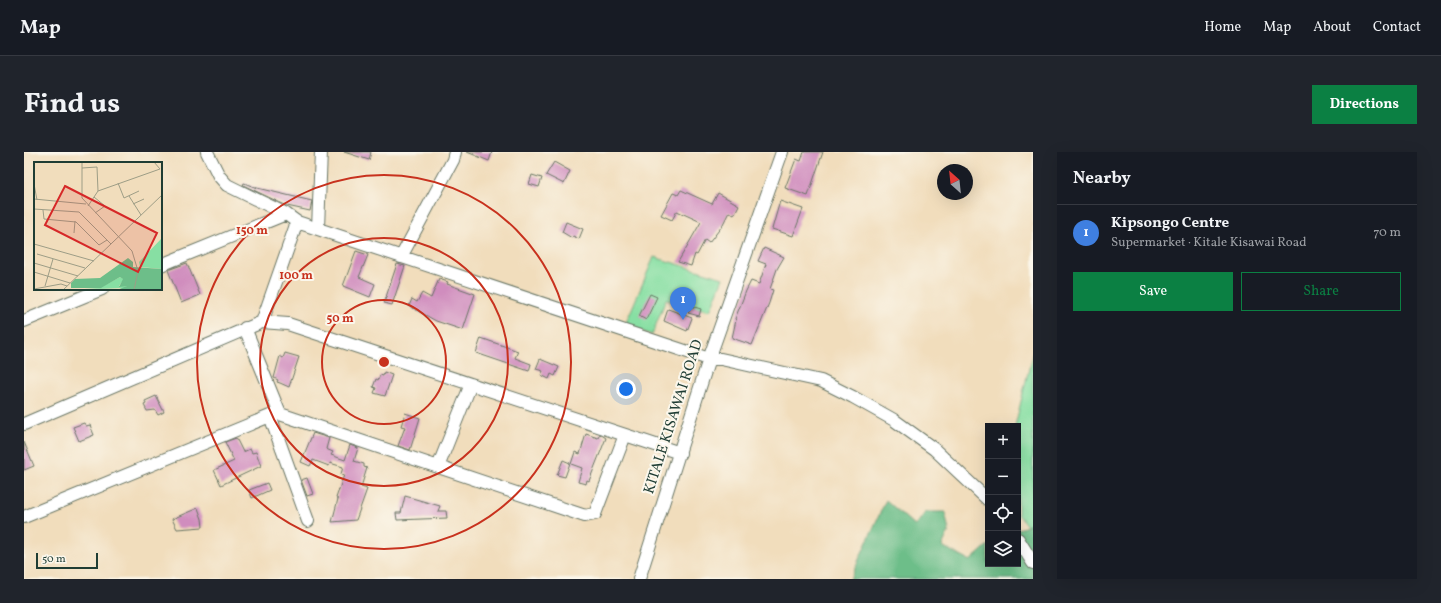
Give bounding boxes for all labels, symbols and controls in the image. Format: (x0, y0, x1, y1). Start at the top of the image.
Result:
text: Map (20, 15, 61, 41)
text: Home (1204, 18, 1241, 37)
text: Map (1263, 18, 1291, 37)
text: About (1313, 18, 1351, 37)
text: Contact (1373, 18, 1421, 37)
text: Find us (24, 85, 120, 124)
button: Directions (1312, 85, 1417, 124)
inset map (34, 162, 162, 290)
north arrow (937, 164, 973, 200)
text: Nearby (1073, 167, 1131, 190)
text: Kipsongo Centre (1111, 213, 1229, 234)
text: 150 m (236, 223, 268, 239)
text: 1 (1083, 224, 1089, 242)
text: 70 m (1373, 224, 1401, 242)
text: Supermarket · Kitale Kisawai Road (1111, 234, 1307, 252)
text: 100 m (279, 268, 313, 284)
button: Save (1073, 272, 1233, 311)
button: Share (1241, 272, 1401, 311)
pin: 1 (670, 287, 696, 320)
text: 50 m (326, 311, 354, 327)
street label: KITALE KISAWAI ROAD (639, 337, 709, 497)
centre of rings (377, 355, 391, 369)
your location (616, 379, 636, 399)
map controls (985, 423, 1021, 567)
button: + (985, 423, 1021, 459)
button: − (985, 459, 1021, 495)
button: locate (985, 495, 1021, 531)
button: layers (985, 531, 1021, 567)
scale bar (36, 551, 98, 570)
text: 50 m (42, 552, 66, 567)

